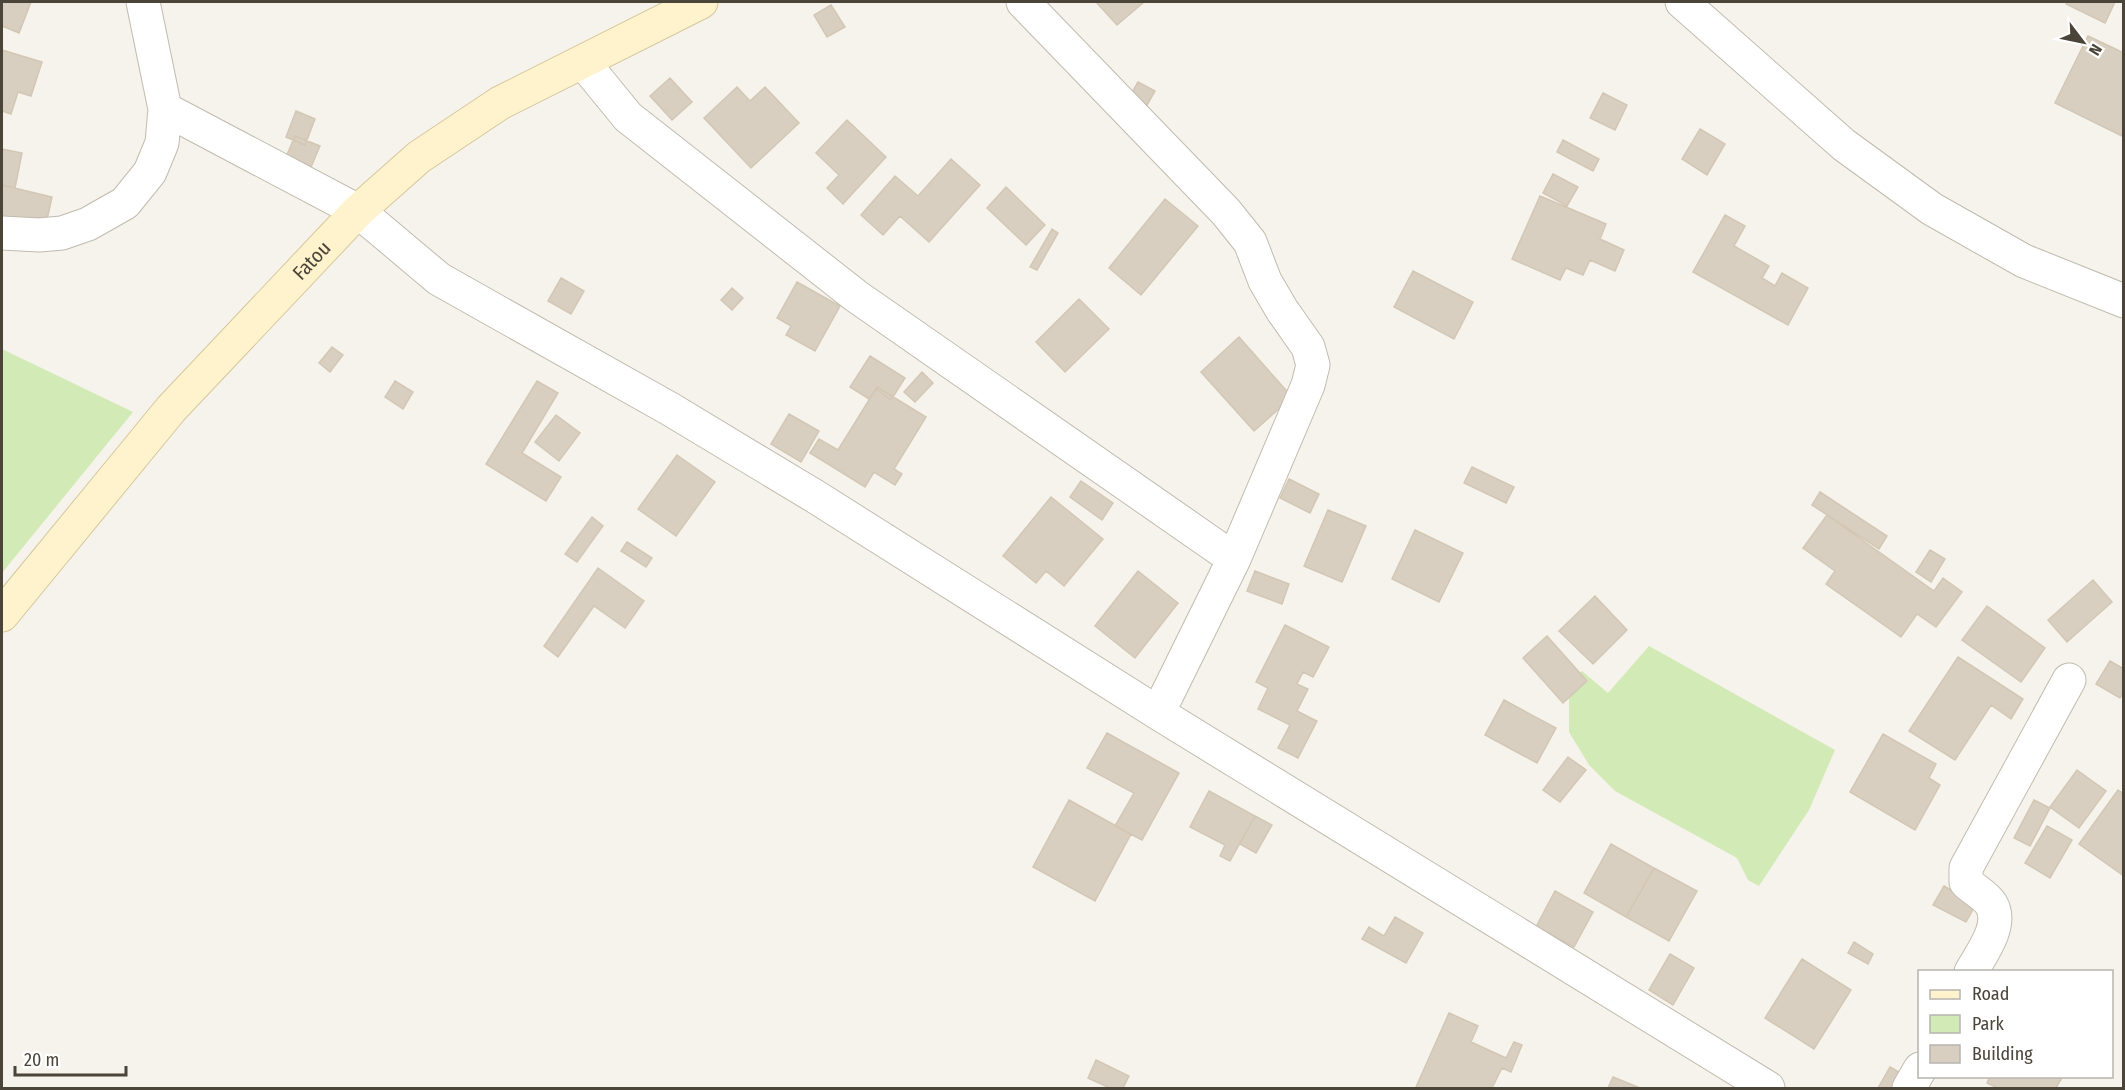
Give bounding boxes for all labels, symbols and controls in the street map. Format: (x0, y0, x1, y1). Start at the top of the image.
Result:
north arrow (2053, 12, 2113, 72)
text: N (2085, 41, 2106, 59)
street label: Fatou (287, 236, 335, 285)
legend (1918, 970, 2113, 1078)
text: Road (1972, 983, 2009, 1005)
text: Park (1972, 1013, 2005, 1035)
scale bar (15, 1039, 126, 1077)
text: Building (1972, 1043, 2033, 1065)
text: 20 m (24, 1049, 59, 1071)

